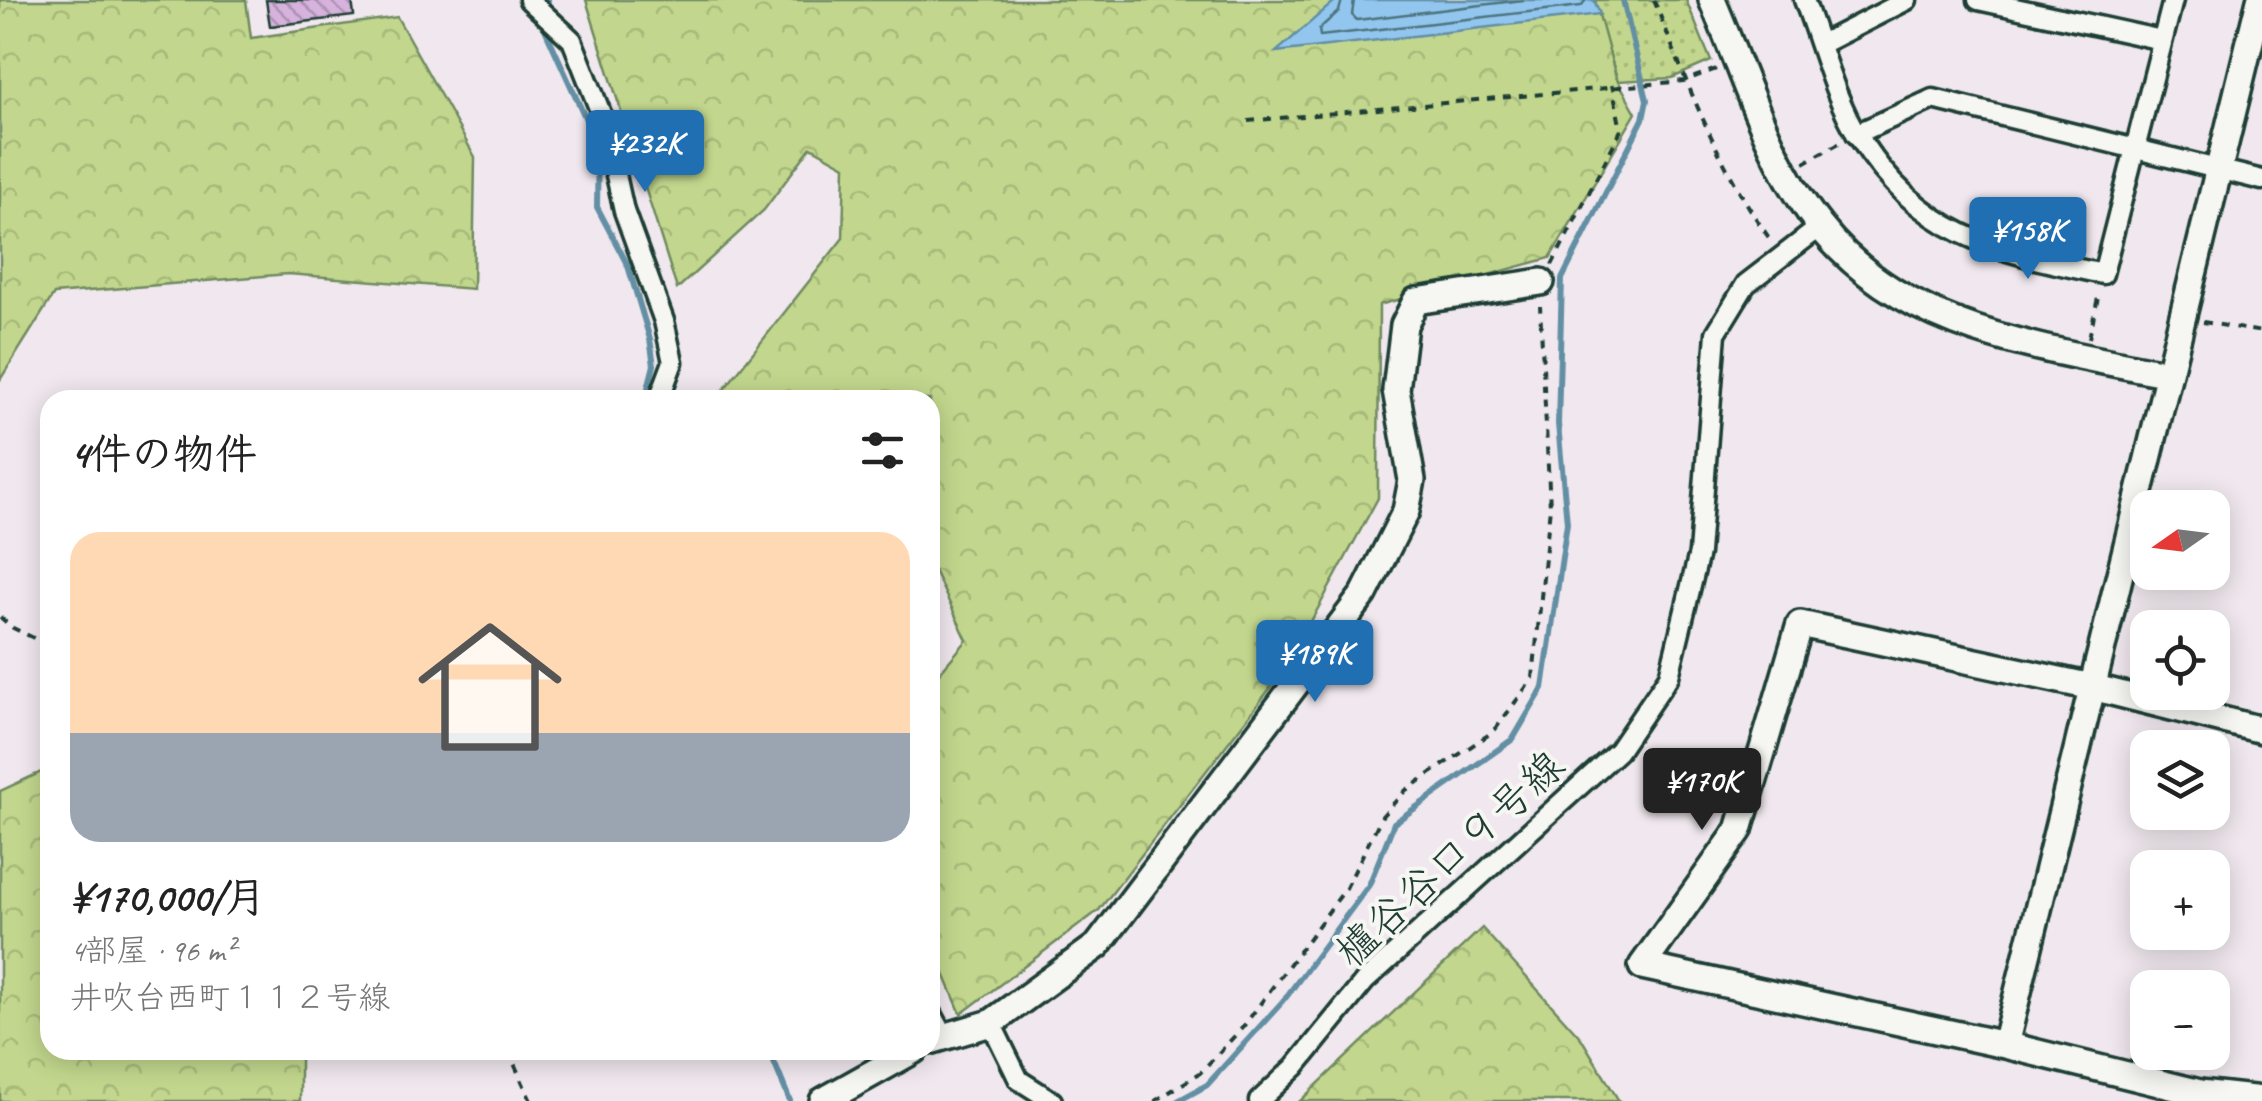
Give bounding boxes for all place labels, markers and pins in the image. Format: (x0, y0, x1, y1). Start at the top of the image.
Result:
pin: ¥232K (575, 110, 715, 195)
pin: ¥158K (1958, 197, 2098, 282)
pin: ¥189K (1245, 620, 1385, 705)
pin: ¥170K (1632, 748, 1772, 833)

